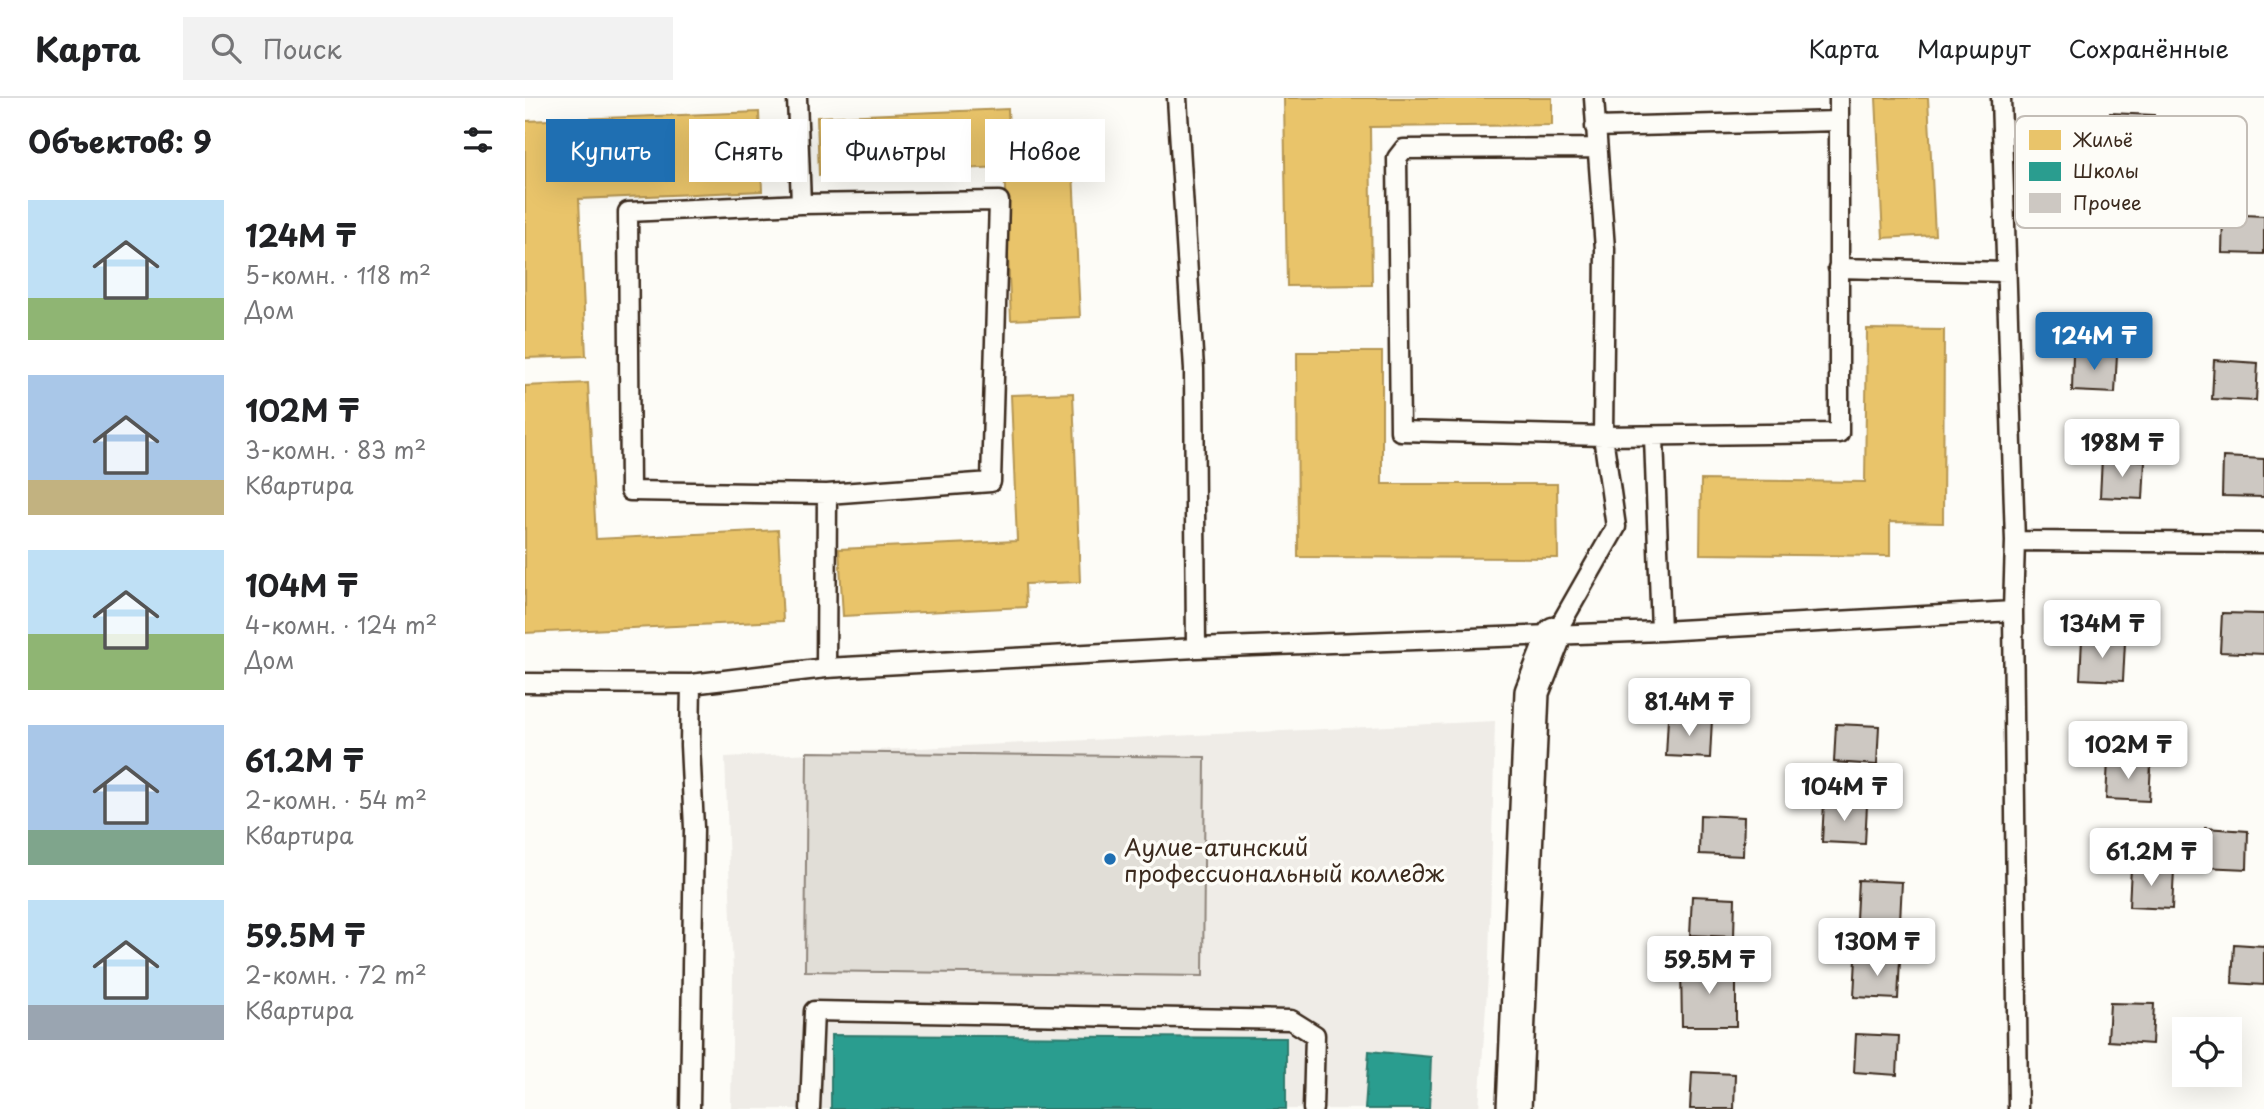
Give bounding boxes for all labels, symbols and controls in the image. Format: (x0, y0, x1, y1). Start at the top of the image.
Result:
search box (183, 17, 673, 80)
text: Карта (35, 23, 141, 73)
icon: search (207, 29, 245, 67)
text: Поиск (263, 29, 342, 68)
text: Карта (1808, 30, 1879, 66)
text: Маршрут (1917, 30, 2031, 66)
text: Сохранённые (2069, 30, 2229, 66)
legend (2015, 116, 2247, 228)
text: Объектов: 9 (28, 118, 212, 163)
chip: Купить (546, 119, 675, 182)
chip: Снять (689, 119, 807, 182)
chip: Фильтры (821, 119, 971, 182)
chip: Новое (985, 119, 1105, 182)
icon: filters (459, 121, 497, 159)
text: Жильё (2072, 125, 2133, 153)
text: Школы (2073, 156, 2139, 184)
text: Прочее (2073, 188, 2142, 216)
text: 124M ₸ (245, 212, 356, 257)
icon: home (84, 228, 168, 312)
text: 5-комн. · 118 m² (245, 257, 431, 292)
text: Дом (245, 292, 294, 327)
pin: 124M ₸ (2037, 313, 2151, 372)
text: 124M ₸ (2051, 317, 2137, 352)
text: 102M ₸ (245, 387, 359, 432)
icon: home (84, 403, 168, 487)
pin: 198M ₸ (2065, 420, 2179, 479)
text: 198M ₸ (2080, 424, 2164, 459)
text: 3-комн. · 83 m² (245, 432, 426, 467)
text: Квартира (245, 467, 353, 502)
text: 104M ₸ (245, 562, 357, 607)
icon: home (84, 578, 168, 662)
pin: 134M ₸ (2045, 601, 2159, 660)
text: 134M ₸ (2060, 605, 2144, 640)
text: 4-комн. · 124 m² (245, 607, 437, 642)
text: Дом (245, 642, 294, 677)
pin: 81.4M ₸ (1624, 678, 1754, 738)
text: 81.4M ₸ (1644, 683, 1734, 718)
pin: 102M ₸ (2071, 722, 2185, 781)
text: 102M ₸ (2084, 726, 2172, 761)
text: 61.2M ₸ (245, 737, 363, 782)
icon: home (84, 753, 168, 837)
pin: 104M ₸ (1787, 764, 1901, 823)
text: 104M ₸ (1801, 768, 1887, 803)
text: 2-комн. · 54 m² (245, 782, 427, 817)
text: Квартира (245, 817, 353, 852)
pin: 61.2M ₸ (2086, 828, 2216, 888)
place label: Аулие-атинский профессиональный колледж (1124, 829, 1444, 890)
text: 61.2M ₸ (2106, 833, 2196, 868)
marker: Аулие-атинский профессиональный колледж (1102, 851, 1118, 867)
text: 59.5M ₸ (245, 912, 365, 957)
pin: 130M ₸ (1820, 918, 1934, 978)
text: 130M ₸ (1834, 923, 1920, 958)
icon: home (84, 928, 168, 1012)
pin: 59.5M ₸ (1644, 936, 1774, 996)
text: 59.5M ₸ (1663, 941, 1755, 976)
text: 2-комн. · 72 m² (245, 957, 427, 992)
text: Квартира (245, 992, 353, 1027)
map controls (2172, 1017, 2242, 1087)
button: locate (2172, 1017, 2242, 1087)

